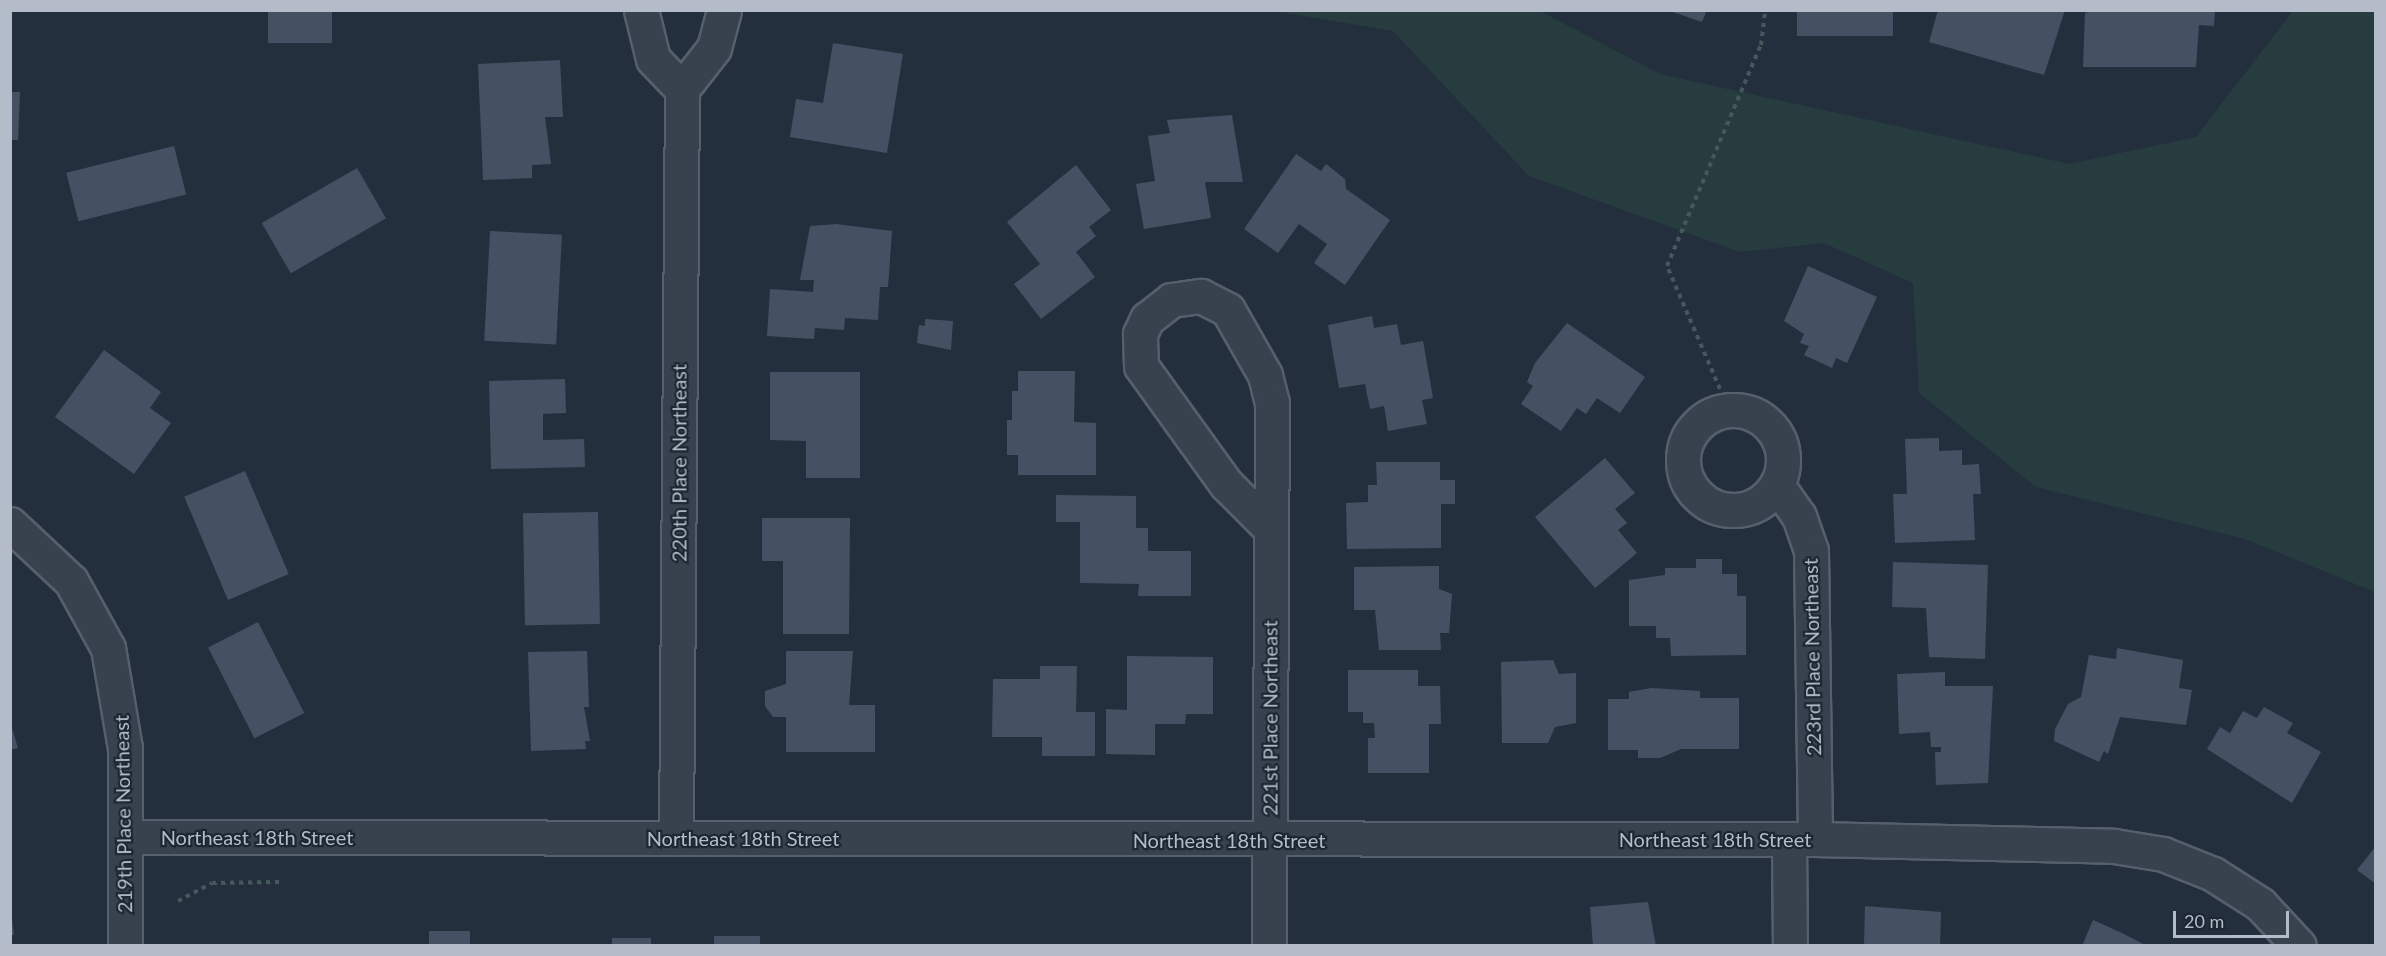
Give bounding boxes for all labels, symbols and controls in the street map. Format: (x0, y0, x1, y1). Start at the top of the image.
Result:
street label: 220th Place Northeast (667, 364, 691, 562)
street label: 223rd Place Northeast (1798, 558, 1826, 756)
street label: 221st Place Northeast (1258, 620, 1282, 816)
street label: 219th Place Northeast (109, 715, 137, 913)
street label: Northeast 18th Street (161, 825, 353, 849)
street label: Northeast 18th Street (647, 826, 839, 850)
street label: Northeast 18th Street (1619, 827, 1811, 851)
street label: Northeast 18th Street (1133, 828, 1325, 852)
scale bar (2176, 899, 2292, 937)
text: 20 m (2184, 910, 2224, 932)

